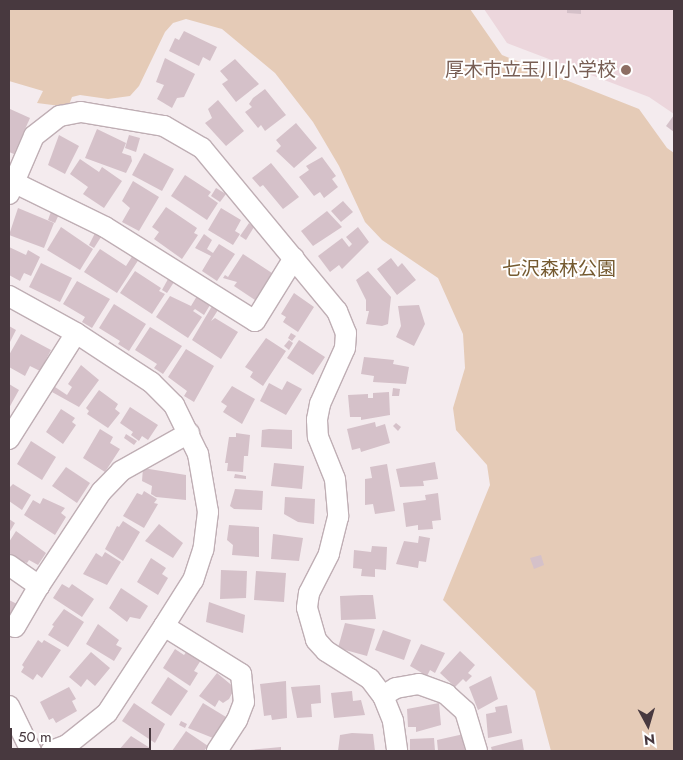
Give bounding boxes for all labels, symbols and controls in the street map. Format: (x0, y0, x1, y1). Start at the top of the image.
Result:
place label: 厚木市立玉川小学校 (445, 59, 616, 81)
marker: 厚木市立玉川小学校 (620, 64, 632, 76)
park label: 七沢森林公園 (502, 258, 616, 280)
north arrow (623, 700, 673, 750)
scale bar (12, 718, 154, 750)
text: 50 m (18, 726, 52, 748)
text: N (643, 729, 656, 750)

